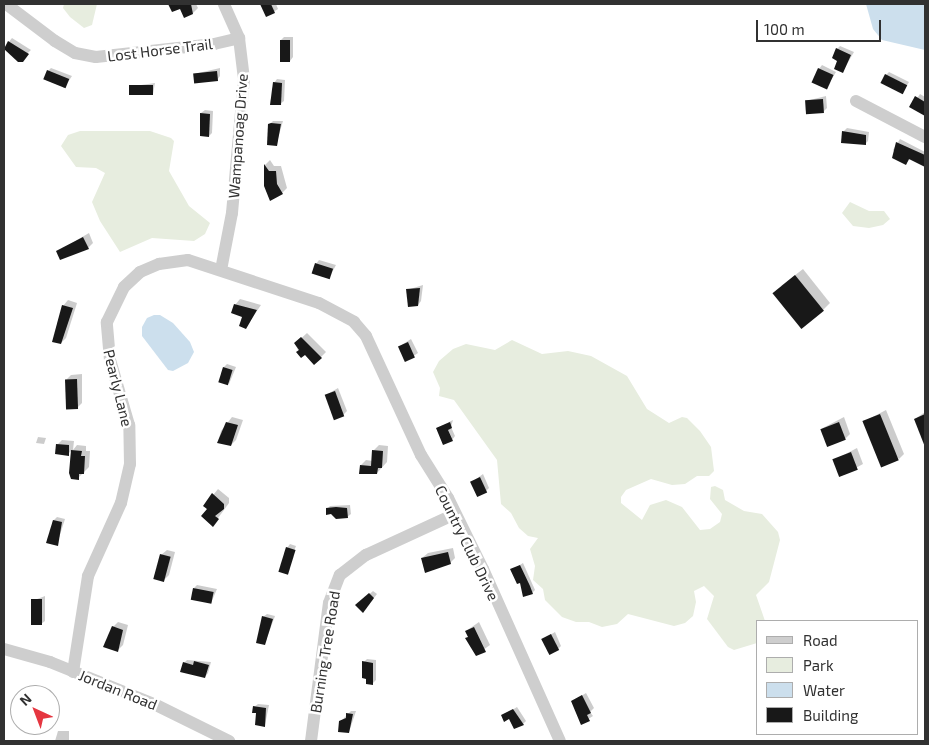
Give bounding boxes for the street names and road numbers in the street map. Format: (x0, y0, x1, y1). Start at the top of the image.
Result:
street label: Lost Horse Trail (106, 35, 214, 65)
street label: Wampanoag Drive (225, 73, 251, 199)
street label: Pearly Lane (100, 347, 136, 429)
street label: Country Club Drive (431, 482, 503, 604)
street label: Burning Tree Road (306, 589, 344, 715)
street label: Jordan Road (76, 666, 160, 714)

